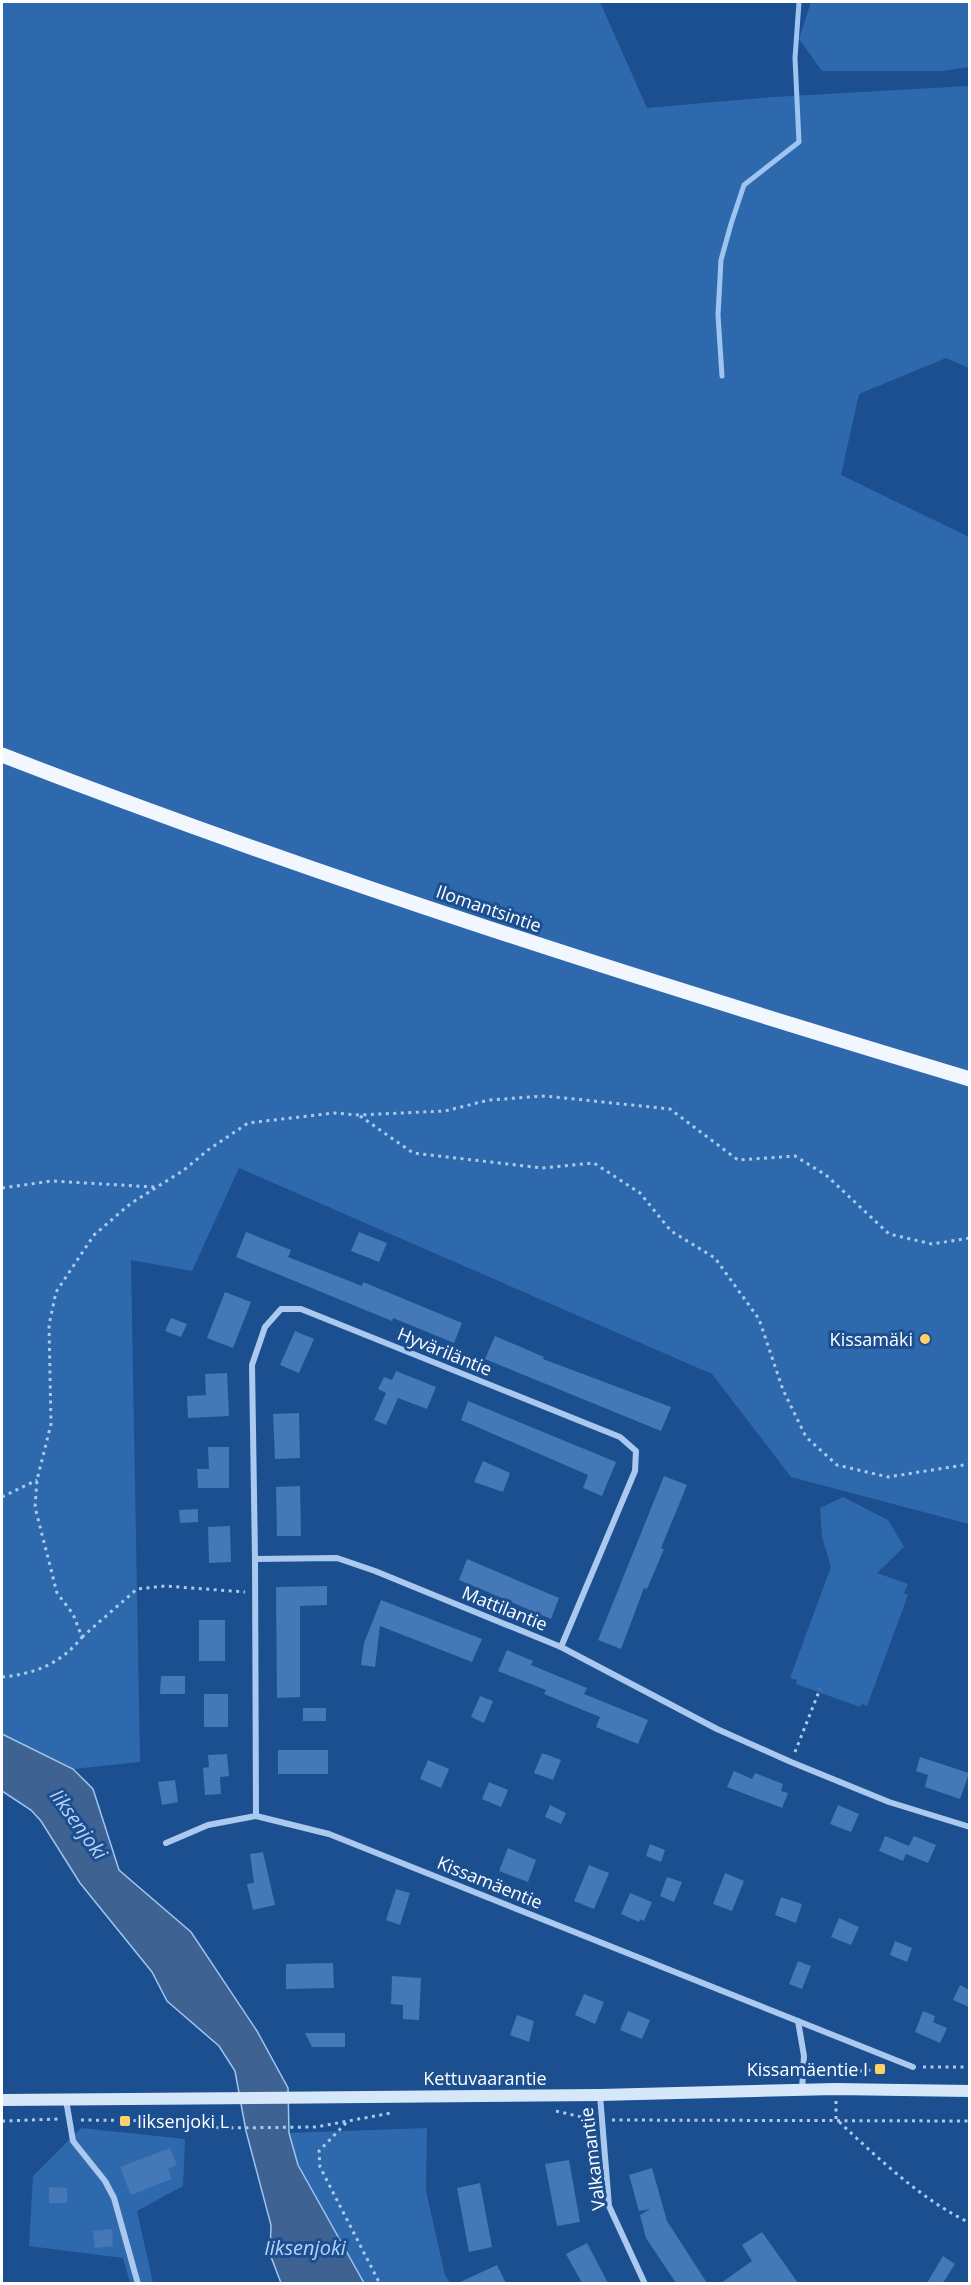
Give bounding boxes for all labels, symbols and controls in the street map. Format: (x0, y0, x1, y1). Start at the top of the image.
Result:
street label: Ilomantsintie (433, 879, 545, 937)
street label: Hyväriläntie (394, 1321, 496, 1381)
place label: Kissamäki (830, 1327, 913, 1351)
marker: Kissamäki (918, 1332, 932, 1346)
street label: Mattilantie (459, 1580, 551, 1636)
water label: Iiksenjoki (44, 1783, 114, 1866)
street label: Kissamäentie (434, 1850, 546, 1914)
place label: Kissamäentie I (747, 2057, 868, 2081)
marker: Kissamäentie I (873, 2062, 887, 2076)
street label: Kettuvaarantie (423, 2066, 547, 2090)
street label: Valkamantie (574, 2106, 610, 2212)
place label: Iiksenjoki L (137, 2109, 229, 2133)
marker: Iiksenjoki L (118, 2114, 132, 2128)
water label: Iiksenjoki (264, 2234, 347, 2261)

